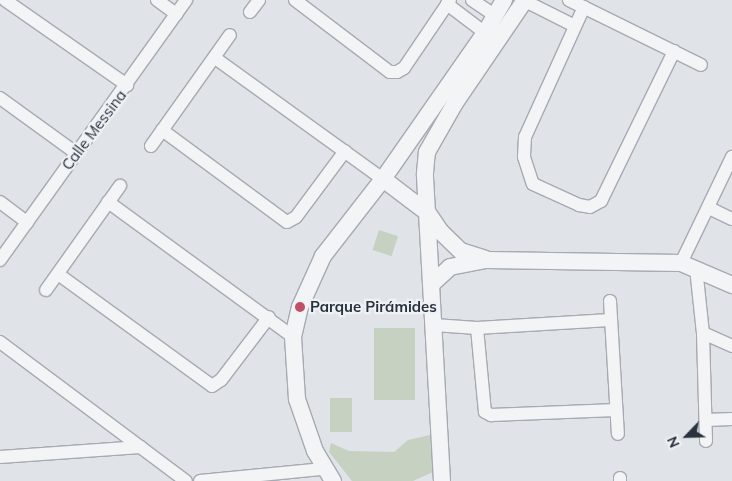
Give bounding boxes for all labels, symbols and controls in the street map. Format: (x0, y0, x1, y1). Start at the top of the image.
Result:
street label: Calle Messina (58, 86, 130, 174)
place label: Parque Pirámides (310, 298, 437, 316)
marker: Parque Pirámides (294, 301, 306, 313)
north arrow (662, 411, 712, 461)
text: N (663, 434, 684, 451)

